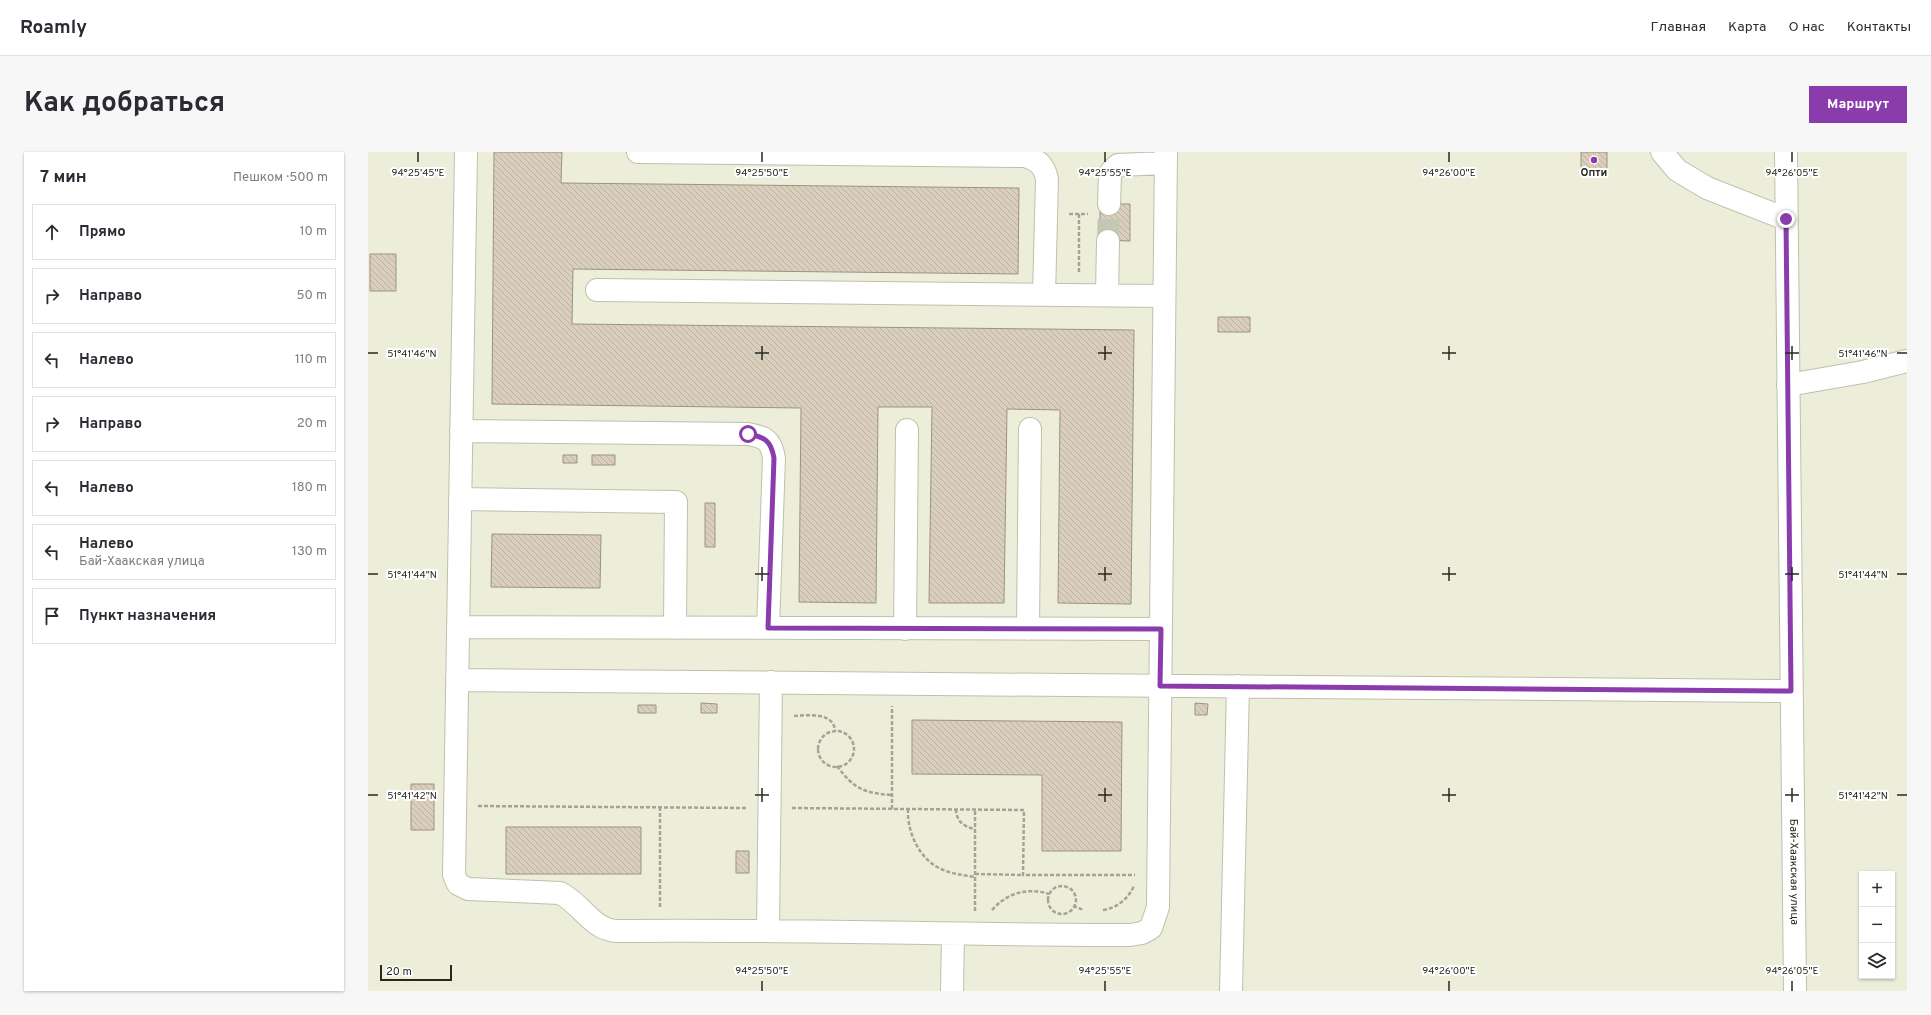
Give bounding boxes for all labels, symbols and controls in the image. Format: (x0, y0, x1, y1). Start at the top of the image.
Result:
text: Roamly (20, 16, 87, 40)
text: Главная (1651, 19, 1706, 36)
text: Карта (1728, 19, 1766, 36)
text: О нас (1788, 19, 1825, 36)
text: Контакты (1847, 19, 1911, 36)
text: Как добраться (24, 86, 225, 122)
button: Маршрут (1809, 86, 1907, 123)
marker: Опти (1589, 155, 1599, 165)
place label: Опти (1581, 166, 1607, 180)
text: 7 мин (40, 167, 87, 189)
text: 94°25'45"E (391, 167, 445, 180)
text: 94°25'50"E (735, 167, 789, 180)
text: 94°25'55"E (1078, 167, 1132, 180)
text: 94°26'00"E (1422, 167, 1476, 180)
text: 94°26'05"E (1765, 167, 1819, 180)
text: Пешком · 500 m (233, 170, 328, 186)
route end (1777, 210, 1795, 228)
icon: ahead (41, 221, 63, 243)
text: Прямо (79, 223, 126, 242)
text: 10 m (300, 224, 327, 240)
icon: right (41, 285, 63, 307)
text: Направо (79, 287, 142, 306)
text: 50 m (297, 288, 327, 304)
text: 51°41'46"N (387, 348, 437, 361)
text: 51°41'46"N (1838, 348, 1888, 361)
icon: left (41, 349, 63, 371)
text: Налево (79, 351, 134, 370)
text: 110 m (295, 352, 327, 368)
icon: right (41, 413, 63, 435)
text: Направо (79, 415, 142, 434)
text: 20 m (297, 416, 327, 432)
route start (739, 425, 757, 443)
icon: left (41, 477, 63, 499)
text: Налево (79, 479, 134, 498)
text: 180 m (292, 480, 327, 496)
text: Налево (79, 535, 134, 554)
icon: left (41, 541, 63, 563)
text: 130 m (292, 544, 327, 560)
text: Бай-Хаакская улица (79, 554, 204, 570)
text: 51°41'44"N (387, 569, 437, 582)
text: 51°41'44"N (1838, 569, 1888, 582)
icon: arrive (41, 605, 63, 627)
text: Пункт назначения (79, 607, 216, 626)
text: 51°41'42"N (387, 790, 437, 803)
text: 51°41'42"N (1838, 790, 1888, 803)
street label: Бай-Хаакская улица (1786, 819, 1801, 925)
map controls (1859, 871, 1895, 979)
button: + (1859, 871, 1895, 907)
button: − (1859, 907, 1895, 943)
button: layers (1859, 943, 1895, 979)
scale bar (380, 963, 452, 982)
text: 20 m (386, 965, 412, 979)
text: 94°25'50"E (735, 965, 789, 978)
text: 94°25'55"E (1078, 965, 1132, 978)
text: 94°26'00"E (1422, 965, 1476, 978)
text: 94°26'05"E (1765, 965, 1819, 978)

